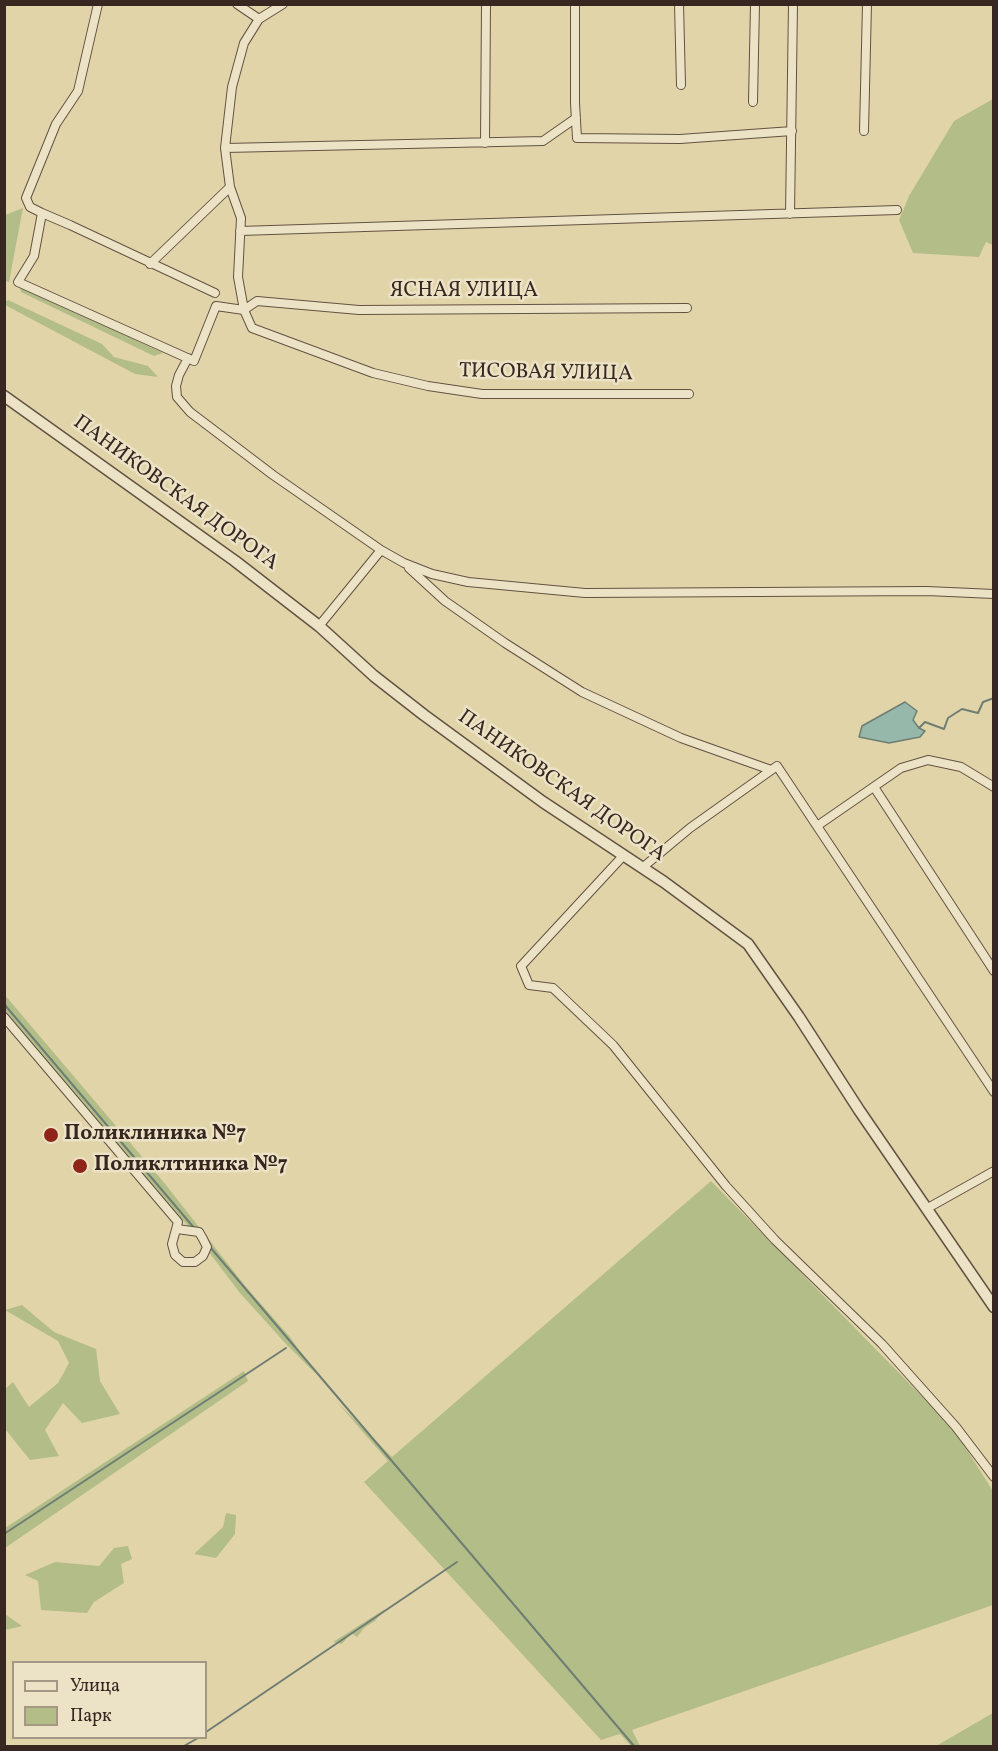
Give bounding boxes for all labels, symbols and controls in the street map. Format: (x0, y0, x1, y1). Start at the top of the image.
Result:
street label: ЯСНАЯ УЛИЦА (390, 279, 538, 305)
street label: ТИСОВАЯ УЛИЦА (459, 360, 633, 388)
street label: ПАНИКОВСКАЯ ДОРОГА (67, 411, 283, 577)
street label: ПАНИКОВСКАЯ ДОРОГА (452, 706, 670, 868)
place label: Поликлиника №7 (64, 1122, 246, 1148)
marker: Поликлиника №7 (42, 1126, 60, 1144)
place label: Поликлтиника №7 (94, 1153, 288, 1179)
marker: Поликлтиника №7 (71, 1157, 89, 1175)
legend (12, 1661, 207, 1739)
text: Улица (70, 1674, 120, 1699)
text: Парк (70, 1704, 112, 1729)

